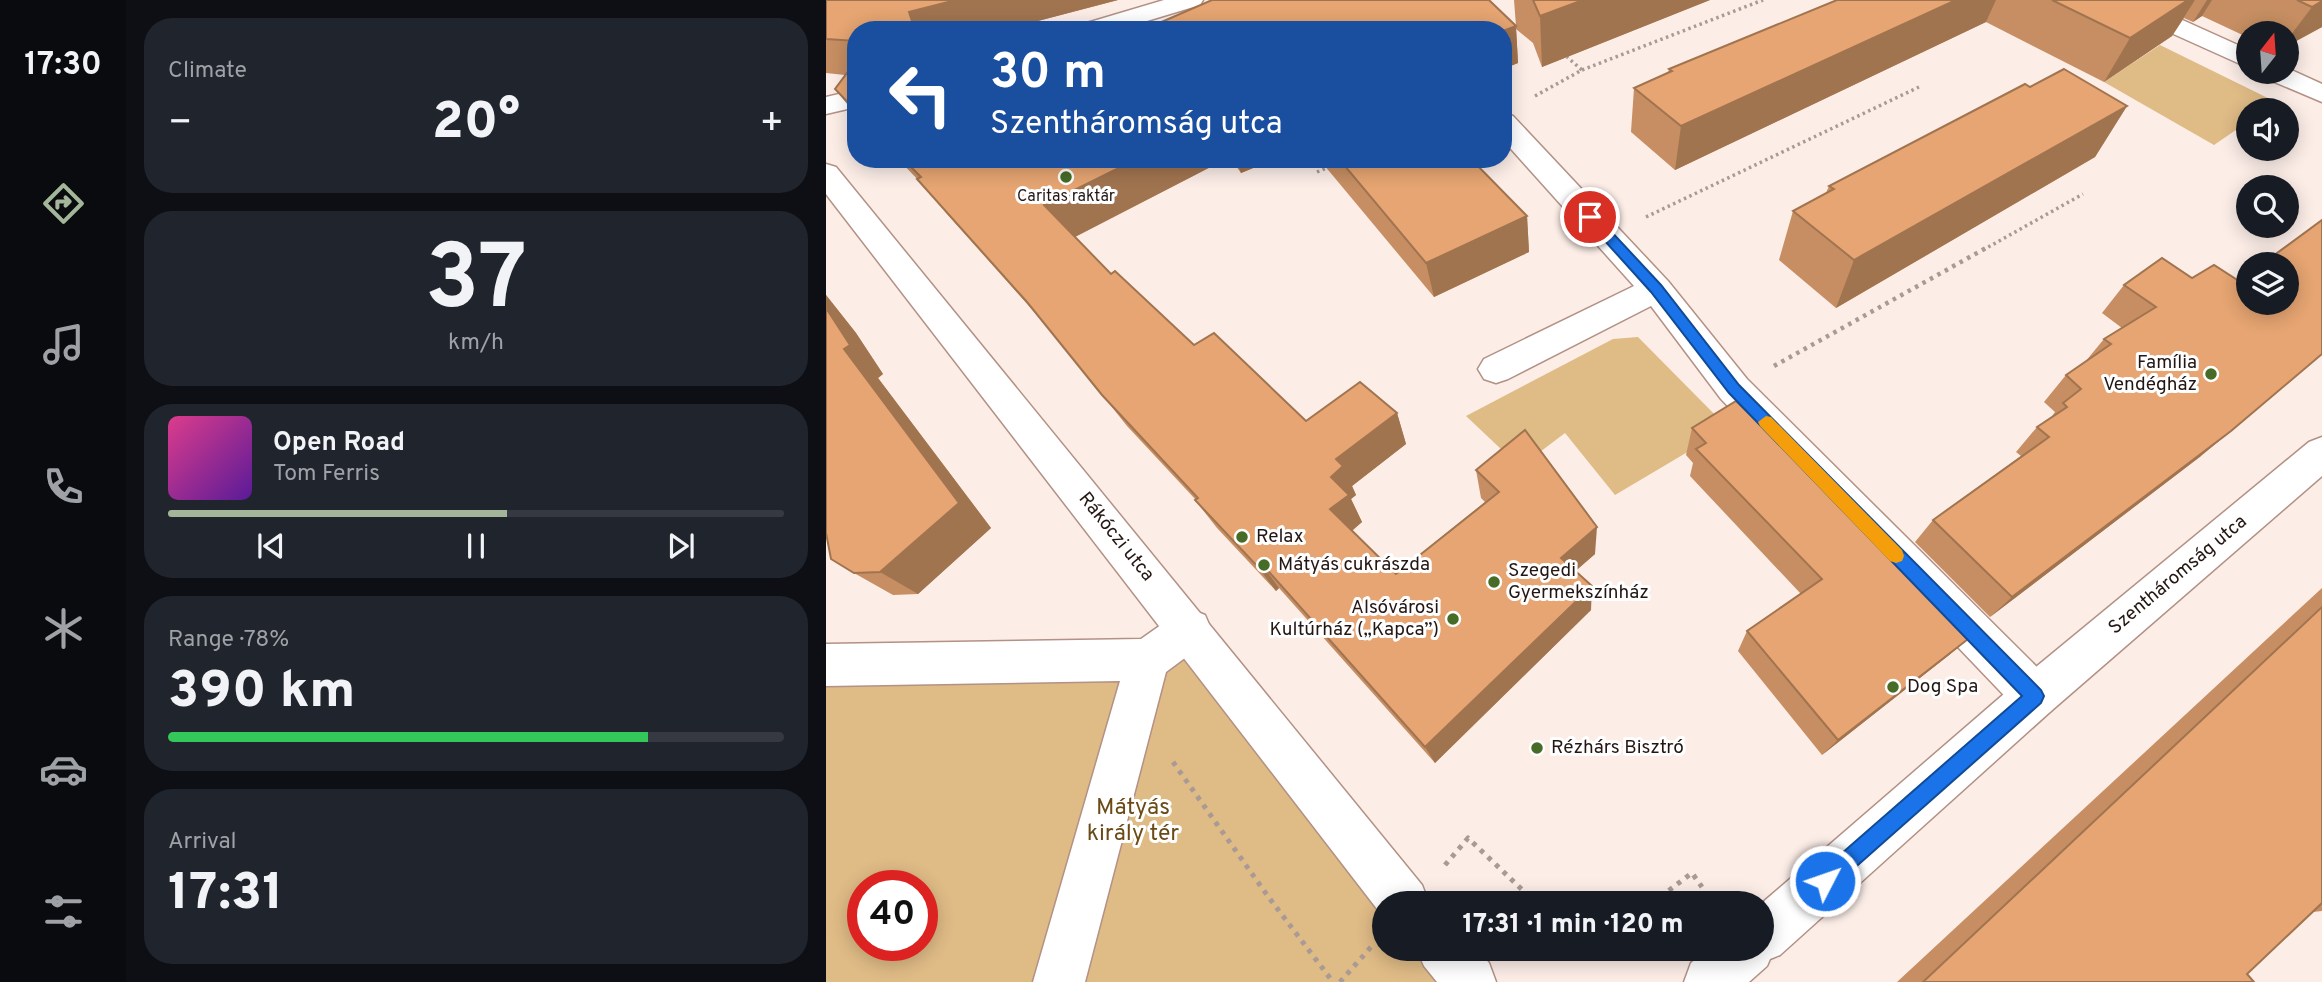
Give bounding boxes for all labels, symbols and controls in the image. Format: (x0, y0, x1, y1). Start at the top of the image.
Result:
north arrow (2236, 21, 2300, 84)
map controls (2236, 21, 2299, 315)
text: 30 m (990, 44, 1106, 106)
text: 17:30 (24, 46, 102, 86)
icon: left (875, 49, 966, 140)
text: Climate (168, 57, 247, 86)
text: 20° (432, 91, 520, 157)
button: sound (2236, 98, 2299, 161)
text: − (168, 100, 193, 149)
text: + (759, 100, 784, 149)
text: Szentháromság utca (990, 105, 1283, 145)
marker: Caritas raktár (1058, 169, 1074, 185)
button: search (2236, 175, 2299, 238)
icon: directions (39, 179, 88, 228)
place label: Caritas raktár (1017, 187, 1115, 207)
pin (1560, 187, 1620, 247)
icon: arrive (1571, 198, 1609, 236)
text: 37 (425, 226, 527, 341)
button: layers (2236, 252, 2299, 315)
icon: music (39, 320, 88, 369)
text: km/h (448, 329, 504, 358)
place label: Família Vendégház (2103, 351, 2197, 397)
marker: Família Vendégház (2203, 366, 2219, 382)
text: Open Road (273, 427, 405, 460)
text: Tom Ferris (273, 460, 380, 489)
icon: phone (39, 462, 88, 511)
street label: Rákóczi utca (1073, 488, 1159, 586)
street label: Szentháromság utca (2104, 510, 2252, 640)
place label: Relax (1256, 525, 1304, 549)
icon: previous (252, 527, 290, 565)
icon: pause (457, 527, 495, 565)
icon: next (662, 527, 700, 565)
marker: Relax (1234, 529, 1250, 545)
place label: Mátyás cukrászda (1278, 553, 1430, 577)
marker: Mátyás cukrászda (1256, 557, 1272, 573)
place label: Szegedi Gyermekszínház (1508, 559, 1649, 605)
marker: Szegedi Gyermekszínház (1486, 574, 1502, 590)
place label: Alsóvárosi Kultúrház („Kapca”) (1269, 596, 1439, 642)
icon: climate (39, 604, 88, 653)
marker: Alsóvárosi Kultúrház („Kapca”) (1445, 611, 1461, 627)
text: Range · 78% (168, 626, 289, 655)
text: 390 km (168, 660, 355, 726)
place label: Dog Spa (1907, 675, 1978, 699)
marker: Dog Spa (1885, 679, 1901, 695)
place label: Rézhárs Bisztró (1551, 736, 1684, 760)
marker: Rézhárs Bisztró (1529, 740, 1545, 756)
icon: car (39, 745, 88, 794)
park label: Mátyás király tér (1087, 794, 1179, 849)
text: Arrival (168, 828, 237, 857)
position arrow (1788, 844, 1862, 918)
text: 17:31 (168, 862, 283, 928)
speed limit sign: 40 (847, 870, 938, 961)
icon: filters (39, 887, 88, 936)
text: 17:31 · 1 min · 120 m (1462, 909, 1684, 942)

